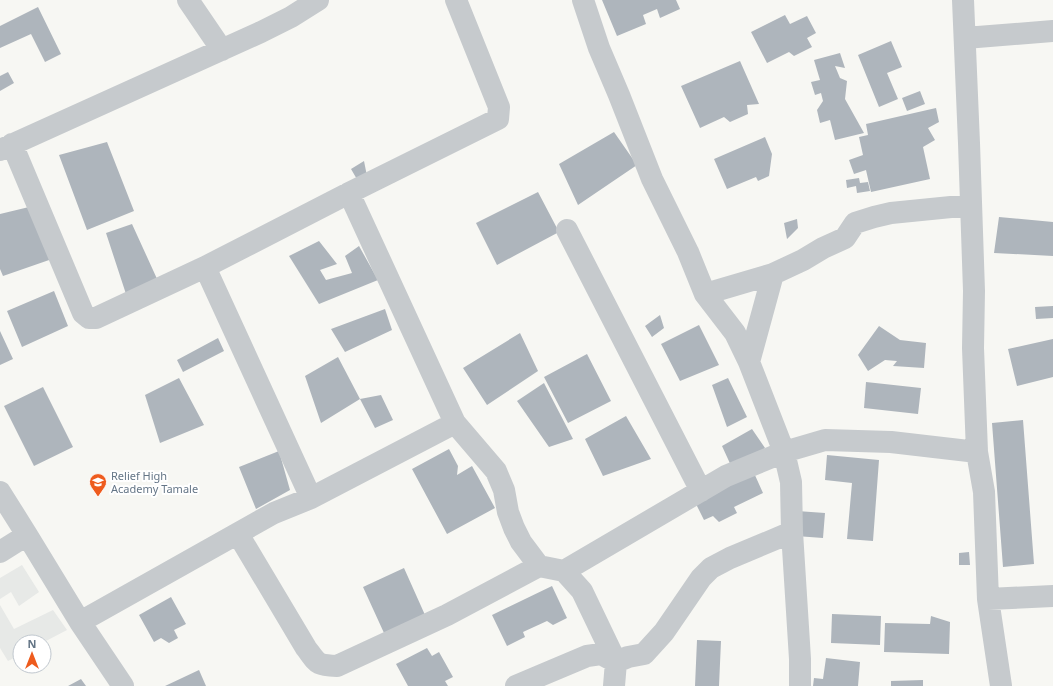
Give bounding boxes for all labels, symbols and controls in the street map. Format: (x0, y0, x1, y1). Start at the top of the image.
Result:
place label: Relief High Academy Tamale (111, 468, 198, 496)
school or university icon: Relief High Academy Tamale (88, 472, 108, 497)
north arrow (12, 634, 52, 674)
text: N (28, 636, 36, 651)

